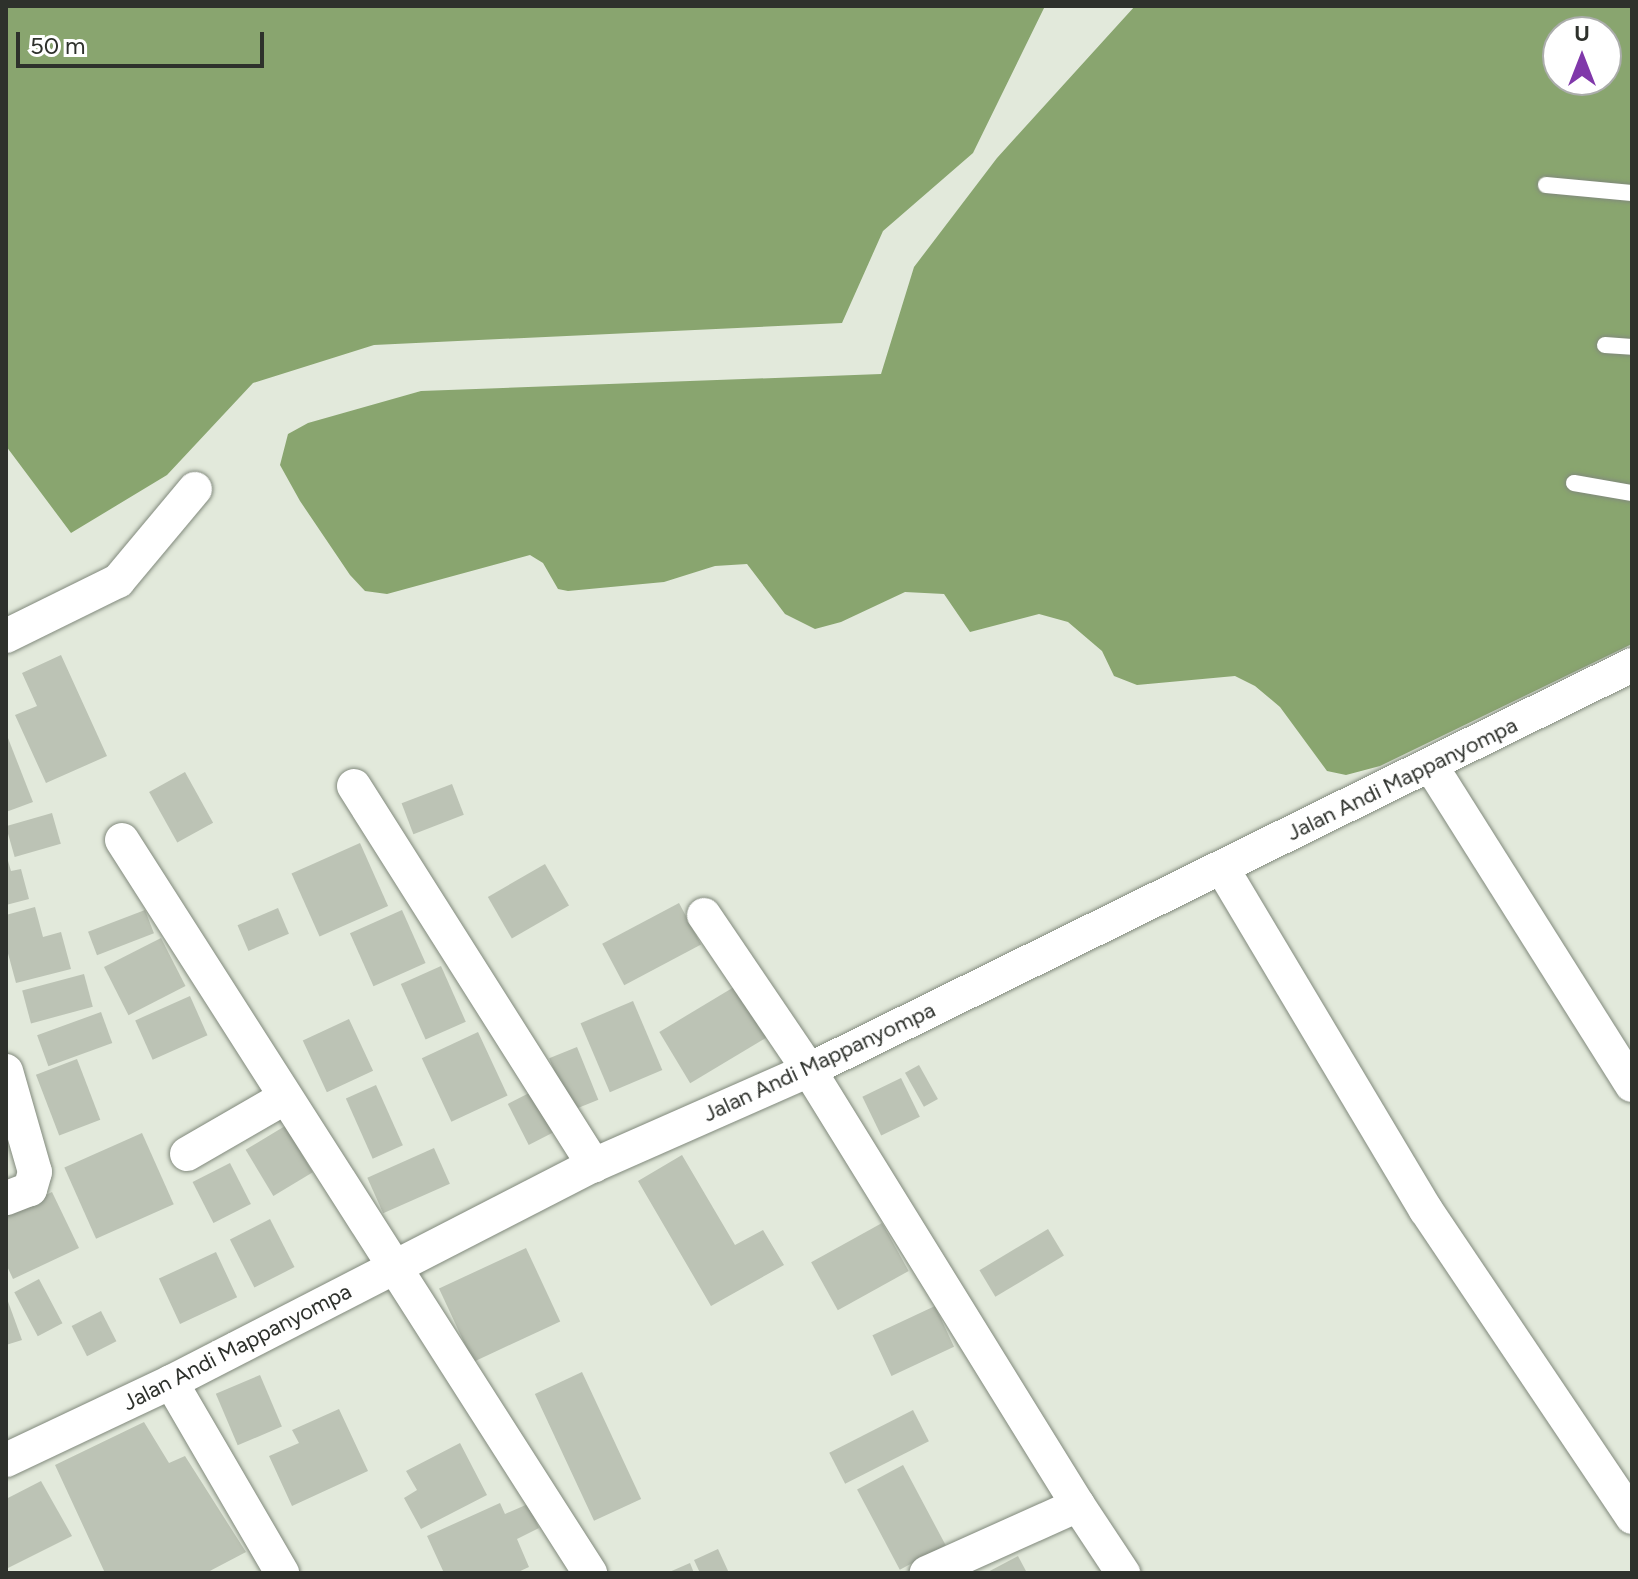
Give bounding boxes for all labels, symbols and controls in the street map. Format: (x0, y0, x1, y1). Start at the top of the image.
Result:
scale bar (20, 16, 268, 66)
north arrow (1542, 16, 1622, 96)
text: U (1574, 20, 1590, 47)
text: 50 m (30, 31, 86, 60)
street label: Jalan Andi Mappanyompa (1282, 712, 1522, 846)
street label: Jalan Andi Mappanyompa (699, 997, 939, 1127)
street label: Jalan Andi Mappanyompa (118, 1278, 356, 1416)

